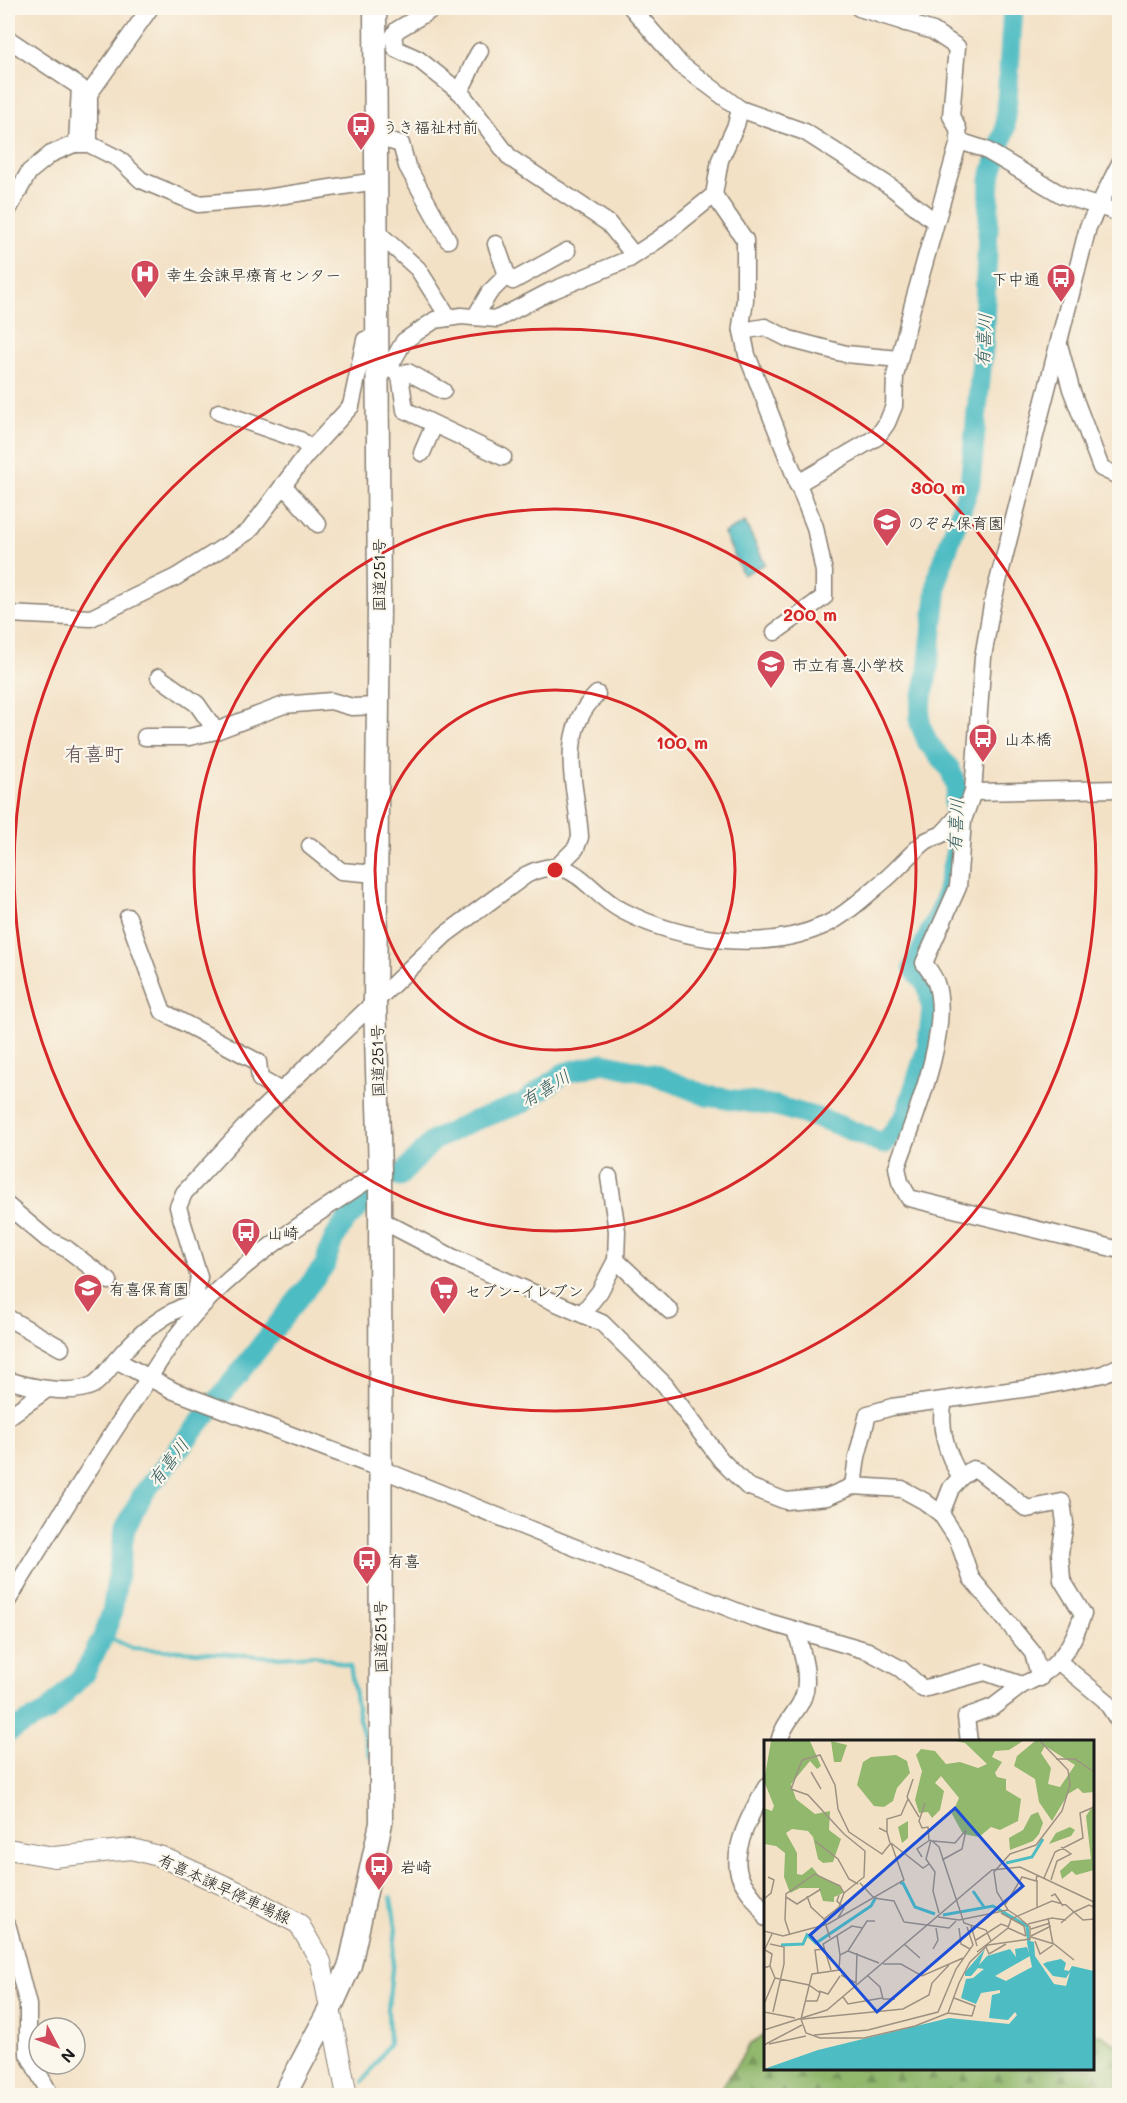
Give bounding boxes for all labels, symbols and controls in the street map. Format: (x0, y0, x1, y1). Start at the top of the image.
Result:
bus stop icon: うき福祉村前 (345, 110, 377, 152)
place label: うき福祉村前 (382, 116, 478, 137)
hospital icon: 幸生会諫早療育センター (129, 258, 161, 300)
bus stop icon: 下中通 (1045, 262, 1077, 304)
place label: 幸生会諫早療育センター (166, 264, 341, 285)
place label: 下中通 (992, 268, 1040, 289)
water label: 有喜川 (970, 312, 996, 368)
text: 300 m (911, 475, 965, 499)
school or university icon: のぞみ保育園 (871, 506, 903, 548)
place label: のぞみ保育園 (908, 512, 1004, 533)
street label: 国道251号 (368, 538, 389, 612)
text: 200 m (783, 602, 837, 626)
school or university icon: 市立有喜小学校 (755, 648, 787, 690)
place label: 市立有喜小学校 (792, 654, 904, 675)
bus stop icon: 山本橋 (967, 722, 999, 764)
place label: 山本橋 (1004, 728, 1052, 749)
text: 100 m (656, 730, 708, 754)
district label: 有喜町 (64, 740, 124, 766)
water label: 有喜川 (942, 797, 968, 853)
centre of rings (545, 860, 565, 880)
street label: 国道251号 (366, 1024, 388, 1098)
water label: 有喜川 (516, 1064, 574, 1112)
bus stop icon: 山崎 (230, 1216, 262, 1258)
place label: 山崎 (267, 1222, 299, 1243)
school or university icon: 有喜保育園 (72, 1272, 104, 1314)
supermarket icon: セブン-イレブン (428, 1274, 460, 1316)
place label: 有喜保育園 (109, 1278, 189, 1299)
place label: セブン-イレブン (465, 1280, 584, 1301)
water label: 有喜川 (142, 1433, 194, 1491)
bus stop icon: 有喜 (351, 1544, 383, 1586)
place label: 有喜 (388, 1550, 420, 1571)
street label: 国道251号 (369, 1600, 391, 1674)
inset map (764, 1740, 1094, 2070)
street label: 有喜本諫早停車場線 (155, 1848, 295, 1928)
bus stop icon: 岩崎 (363, 1850, 395, 1892)
place label: 岩崎 (400, 1856, 432, 1877)
north arrow (27, 2016, 87, 2076)
text: N (57, 2045, 81, 2068)

